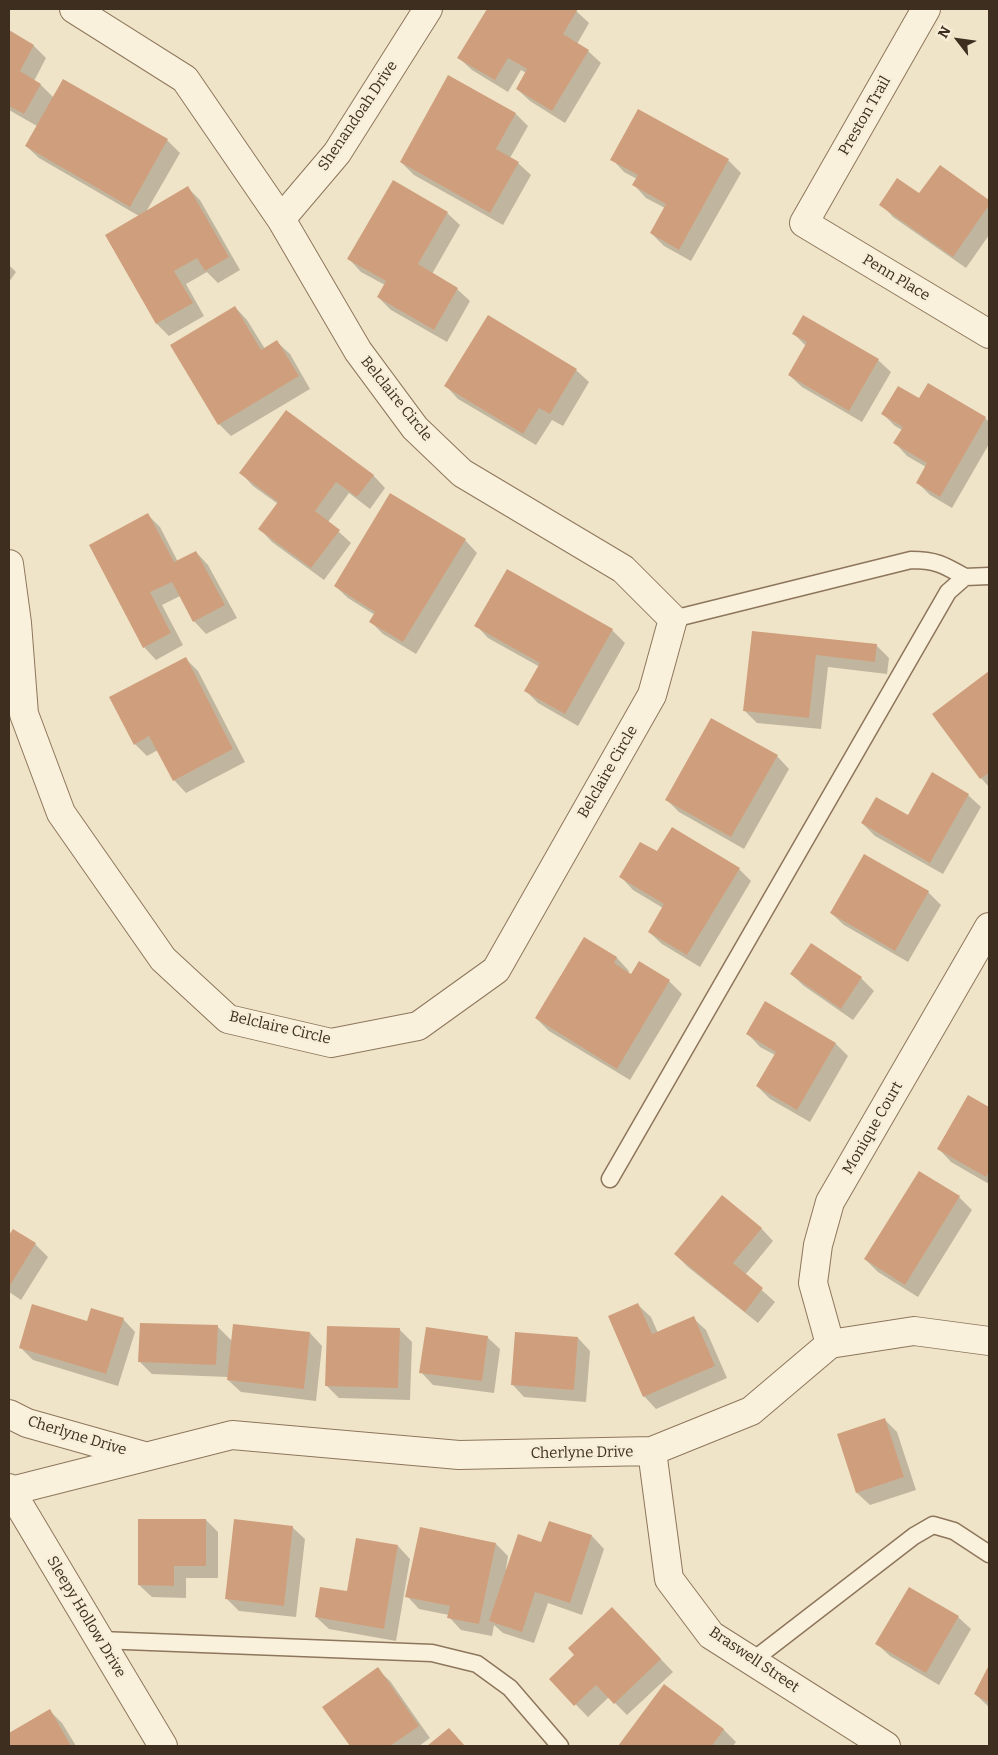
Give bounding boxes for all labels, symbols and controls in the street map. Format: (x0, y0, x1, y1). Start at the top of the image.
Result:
north arrow (933, 15, 983, 65)
text: N (935, 23, 955, 41)
street label: Shenandoah Drive (315, 58, 401, 174)
street label: Preston Trail (835, 73, 895, 159)
street label: Penn Place (859, 251, 933, 305)
street label: Belclaire Circle (356, 353, 436, 445)
street label: Belclaire Circle (574, 723, 642, 821)
street label: Belclaire Circle (227, 1008, 333, 1048)
street label: Monique Court (839, 1078, 907, 1178)
street label: Cherlyne Drive (25, 1412, 129, 1460)
street label: Cherlyne Drive (530, 1443, 634, 1463)
street label: Sleepy Hollow Drive (43, 1553, 129, 1681)
street label: Braswell Street (706, 1623, 802, 1697)

